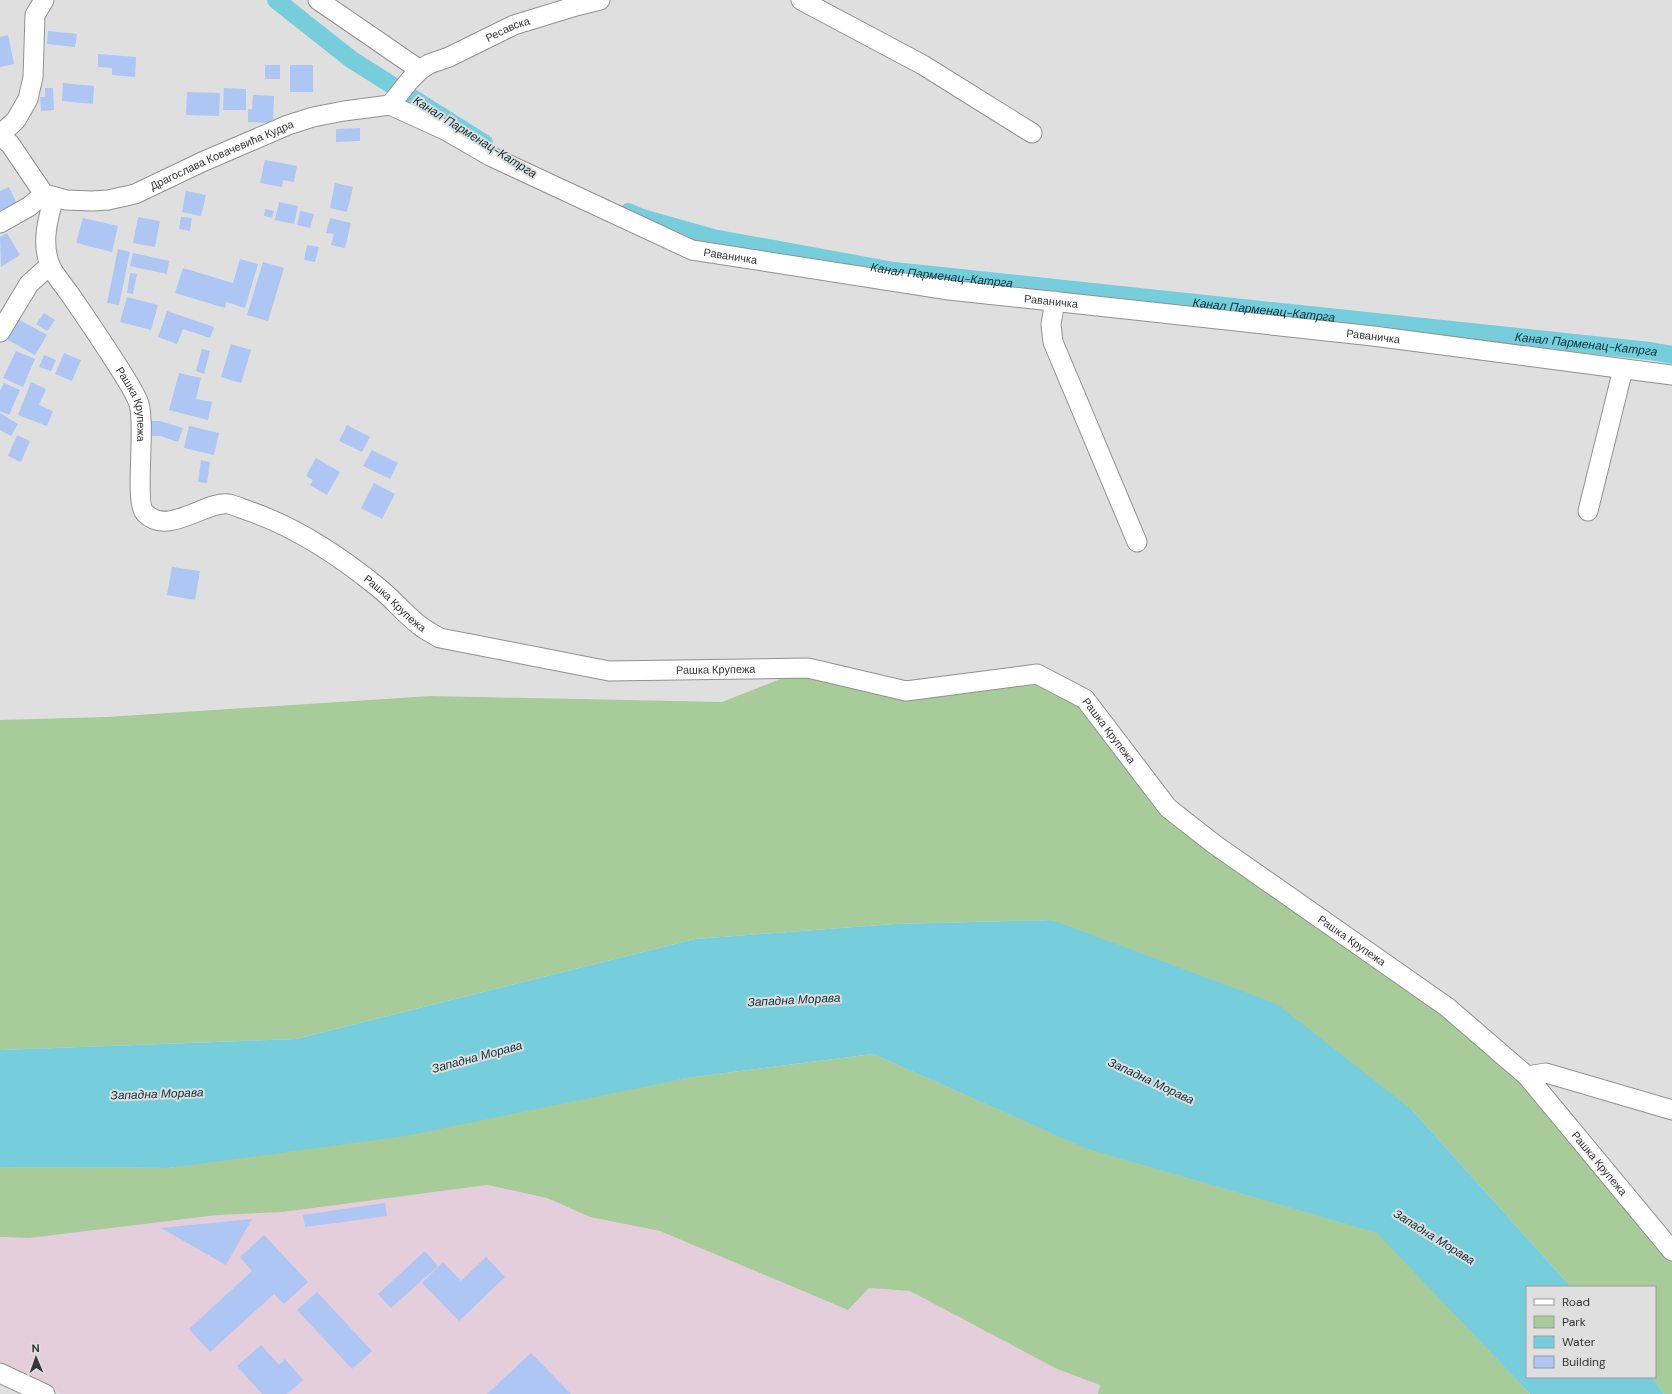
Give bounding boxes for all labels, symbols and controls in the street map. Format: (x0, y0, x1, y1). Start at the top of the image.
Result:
street label: Ресавска (483, 13, 532, 45)
water label: Канал Парменац-Катрга (410, 92, 540, 182)
street label: Драгослава Ковачевића Кудра (148, 116, 296, 193)
street label: Раваничка (703, 245, 759, 267)
water label: Канал Парменац-Катрга (869, 259, 1014, 292)
street label: Раваничка (1023, 291, 1080, 311)
water label: Канал Парменац-Катрга (1192, 295, 1336, 326)
street label: Раваничка (1346, 326, 1402, 347)
water label: Канал Парменац-Катрга (1514, 329, 1659, 360)
street label: Рашка Крупежа (113, 364, 148, 443)
street label: Рашка Крупежа (361, 572, 430, 636)
street label: Рашка Крупежа (676, 662, 756, 677)
street label: Рашка Крупежа (1079, 695, 1139, 767)
street label: Рашка Крупежа (1315, 912, 1389, 970)
water label: Западна Морава (747, 990, 841, 1010)
water label: Западна Морава (430, 1037, 524, 1077)
water label: Западна Морава (1105, 1054, 1197, 1108)
water label: Западна Морава (110, 1084, 204, 1104)
street label: Рашка Крупежа (1569, 1128, 1631, 1199)
water label: Западна Морава (1390, 1206, 1478, 1269)
legend (1526, 1286, 1656, 1378)
text: Road (1562, 1294, 1590, 1310)
text: Park (1562, 1314, 1586, 1330)
text: Water (1562, 1334, 1596, 1350)
north arrow (16, 1338, 56, 1378)
text: N (31, 1341, 40, 1355)
text: Building (1562, 1354, 1606, 1370)

